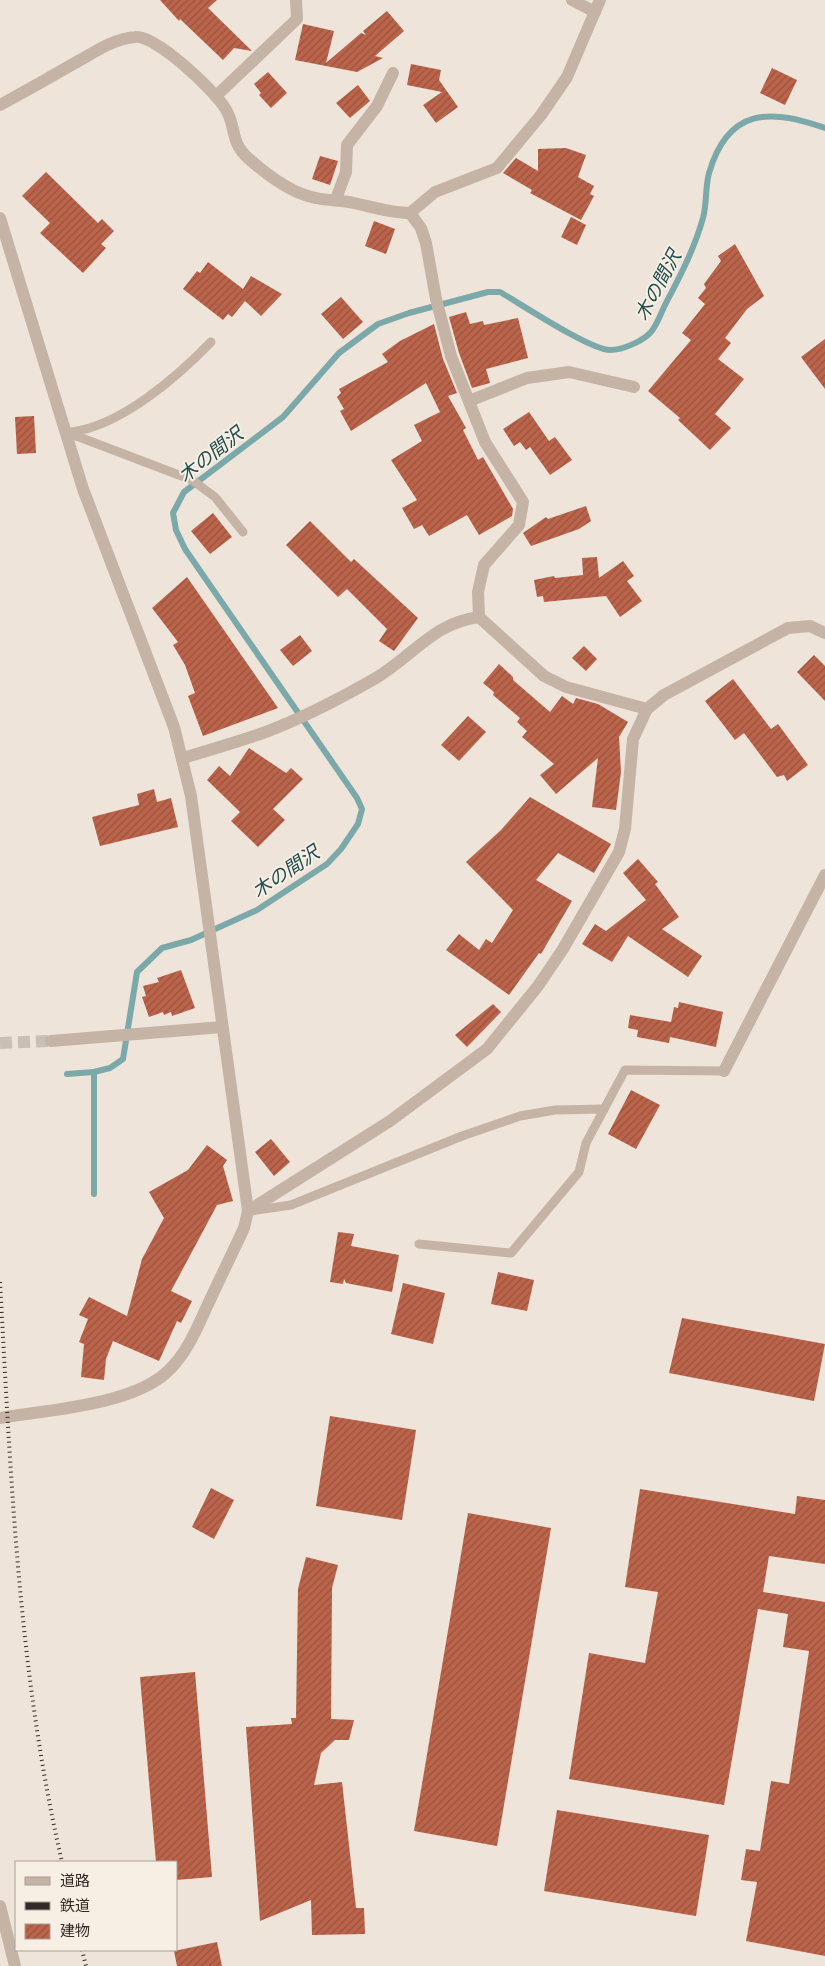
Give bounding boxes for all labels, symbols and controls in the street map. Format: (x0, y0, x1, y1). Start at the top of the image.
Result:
water label: 木の間沢 (629, 243, 686, 324)
water label: 木の間沢 (173, 420, 249, 486)
water label: 木の間沢 (247, 839, 325, 902)
legend (15, 1861, 178, 1951)
text: 道路 (60, 1871, 90, 1889)
text: 鉄道 (60, 1896, 90, 1914)
text: 建物 (60, 1921, 90, 1939)

